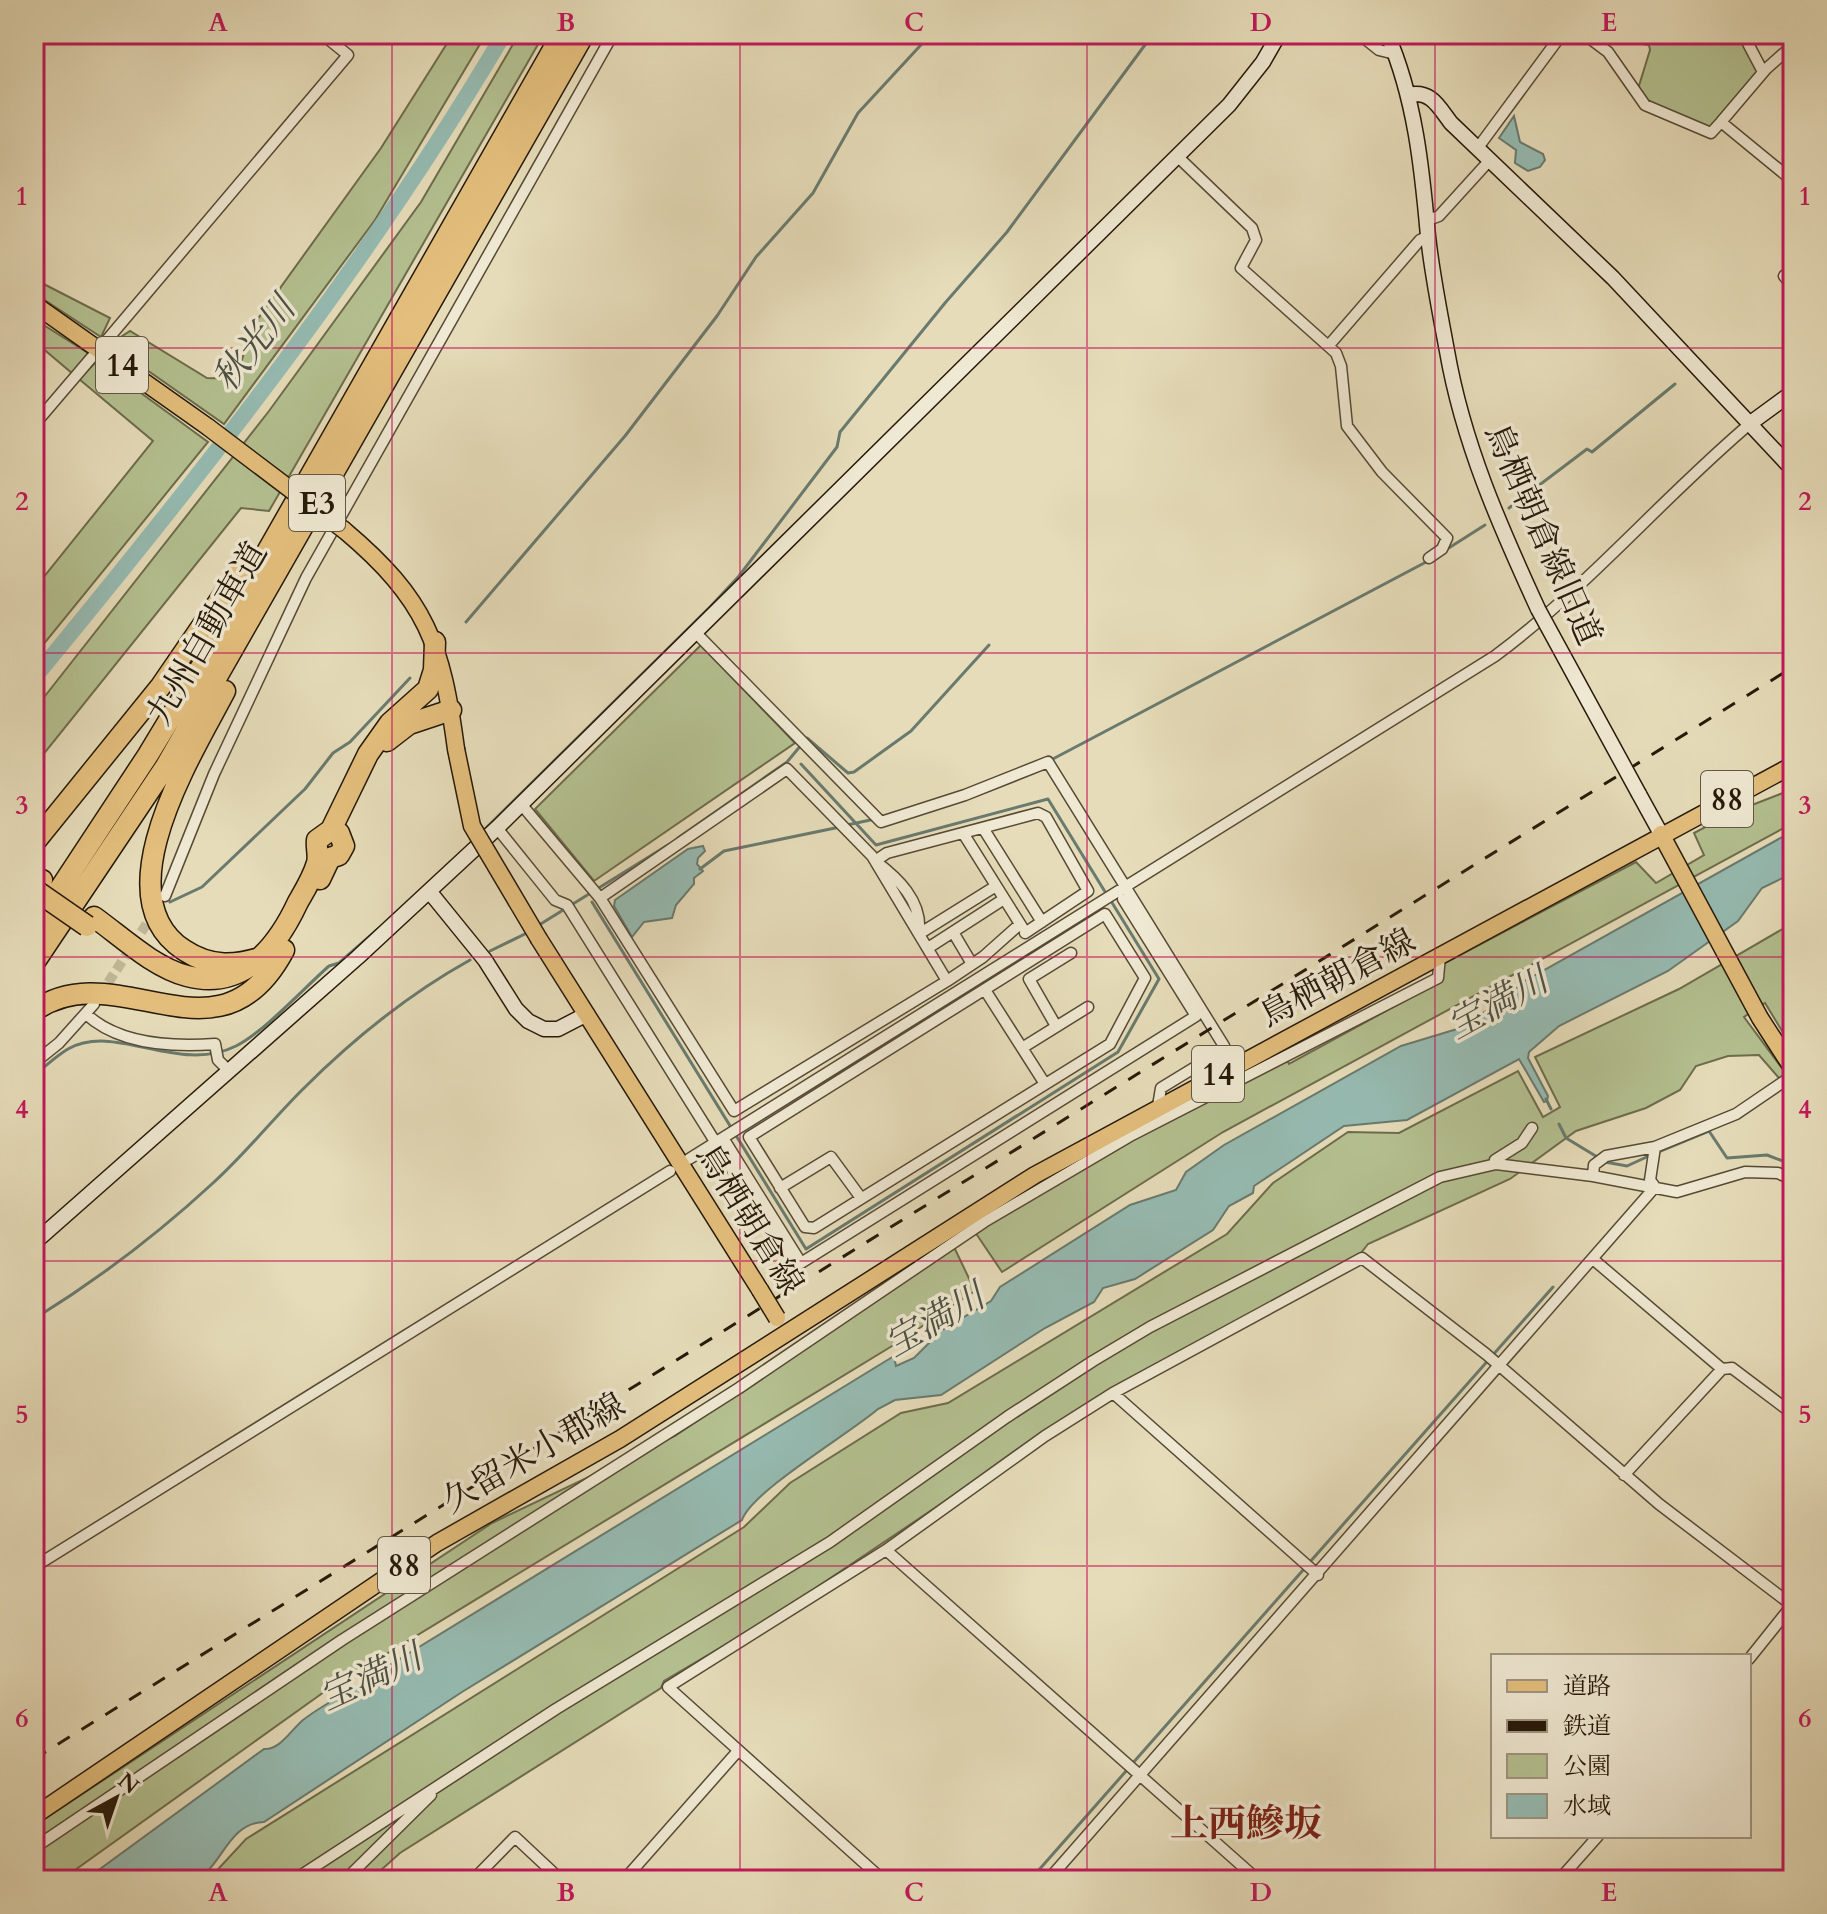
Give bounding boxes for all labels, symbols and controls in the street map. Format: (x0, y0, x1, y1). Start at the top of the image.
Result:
text: A (208, 5, 228, 40)
text: B (557, 5, 575, 40)
text: C (904, 5, 924, 40)
text: D (1250, 5, 1272, 40)
text: E (1601, 5, 1617, 40)
text: 1 (15, 179, 29, 214)
text: 1 (1798, 179, 1812, 214)
water label: 秋光川 (202, 283, 309, 402)
road number: 14 (96, 337, 148, 393)
street label: 鳥栖朝倉線旧道 (1474, 416, 1612, 652)
road number: E3 (289, 475, 345, 531)
text: 2 (15, 484, 29, 519)
text: 2 (1798, 484, 1812, 519)
street label: 九州自動車道 (136, 534, 278, 733)
road number: 88 (1701, 771, 1753, 827)
text: 3 (15, 788, 29, 823)
text: 3 (1798, 788, 1812, 823)
street label: 鳥栖朝倉線 (1252, 918, 1423, 1038)
water label: 宝満川 (1439, 954, 1560, 1051)
road number: 14 (1192, 1046, 1244, 1102)
text: 4 (15, 1092, 29, 1127)
text: 4 (1798, 1092, 1812, 1127)
street label: 鳥栖朝倉線 (686, 1135, 815, 1304)
water label: 宝満川 (876, 1270, 997, 1369)
street label: 久留米小郡線 (434, 1382, 633, 1524)
text: 5 (15, 1397, 29, 1432)
text: 5 (1798, 1397, 1812, 1432)
road number: 88 (378, 1537, 430, 1593)
water label: 宝満川 (311, 1631, 434, 1722)
legend (1491, 1654, 1751, 1838)
text: 道路 (1563, 1670, 1611, 1703)
text: 6 (15, 1701, 29, 1736)
text: 6 (1798, 1701, 1812, 1736)
text: 鉄道 (1563, 1710, 1611, 1743)
text: 公園 (1563, 1750, 1611, 1783)
north arrow (76, 1758, 156, 1838)
text: N (111, 1766, 145, 1801)
text: 水域 (1563, 1790, 1611, 1823)
district label: 上西鰺坂 (1170, 1798, 1322, 1850)
text: A (208, 1875, 228, 1910)
text: B (557, 1875, 575, 1910)
text: C (904, 1875, 924, 1910)
text: D (1250, 1875, 1272, 1910)
text: E (1601, 1875, 1617, 1910)

